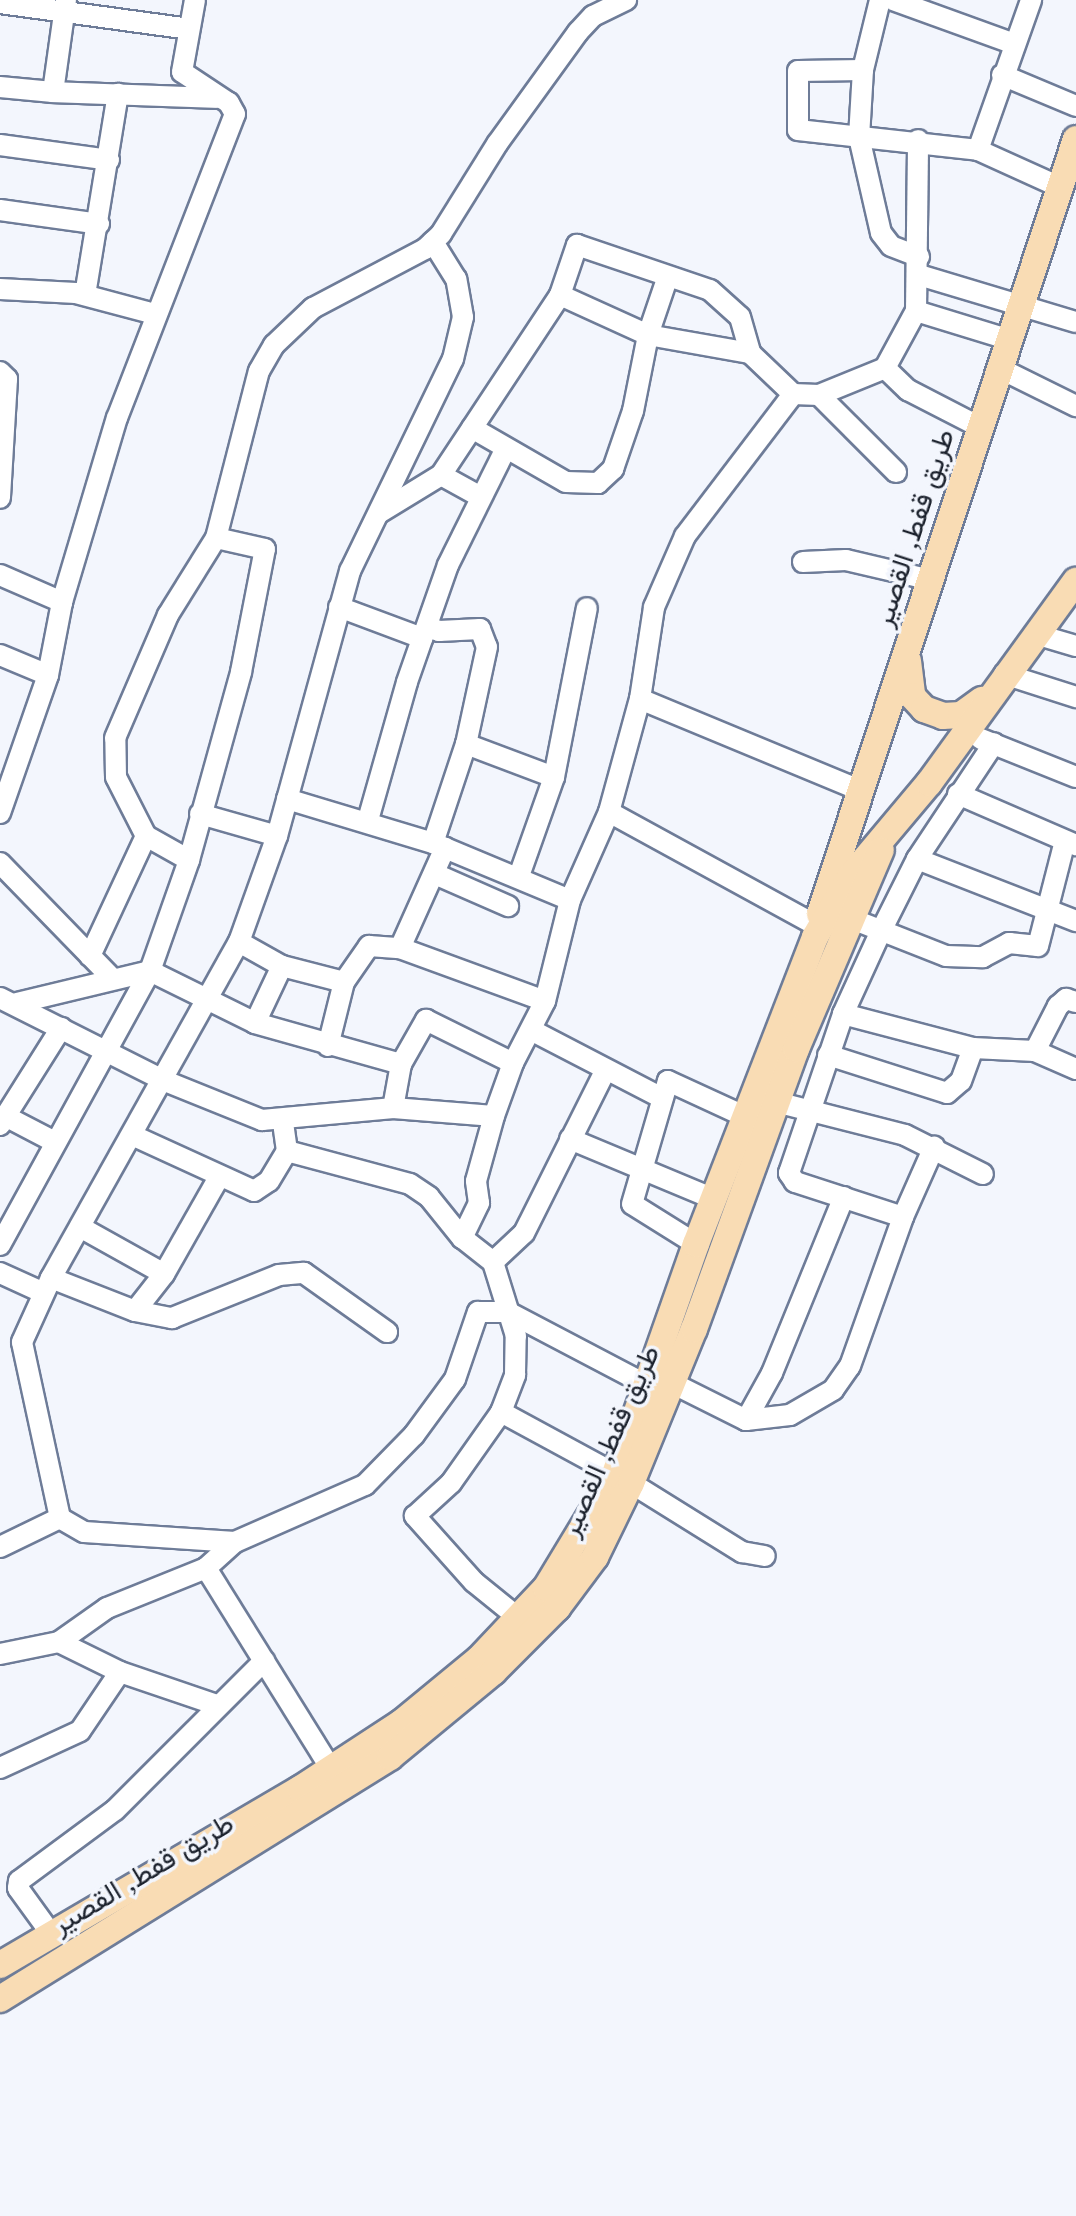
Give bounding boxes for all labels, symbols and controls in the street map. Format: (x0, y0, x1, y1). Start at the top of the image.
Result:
street label: طريق قفط, القصير (866, 425, 962, 631)
street label: طريق قفط, القصير (553, 1340, 667, 1542)
street label: طريق قفط, القصير (46, 1807, 240, 1941)

